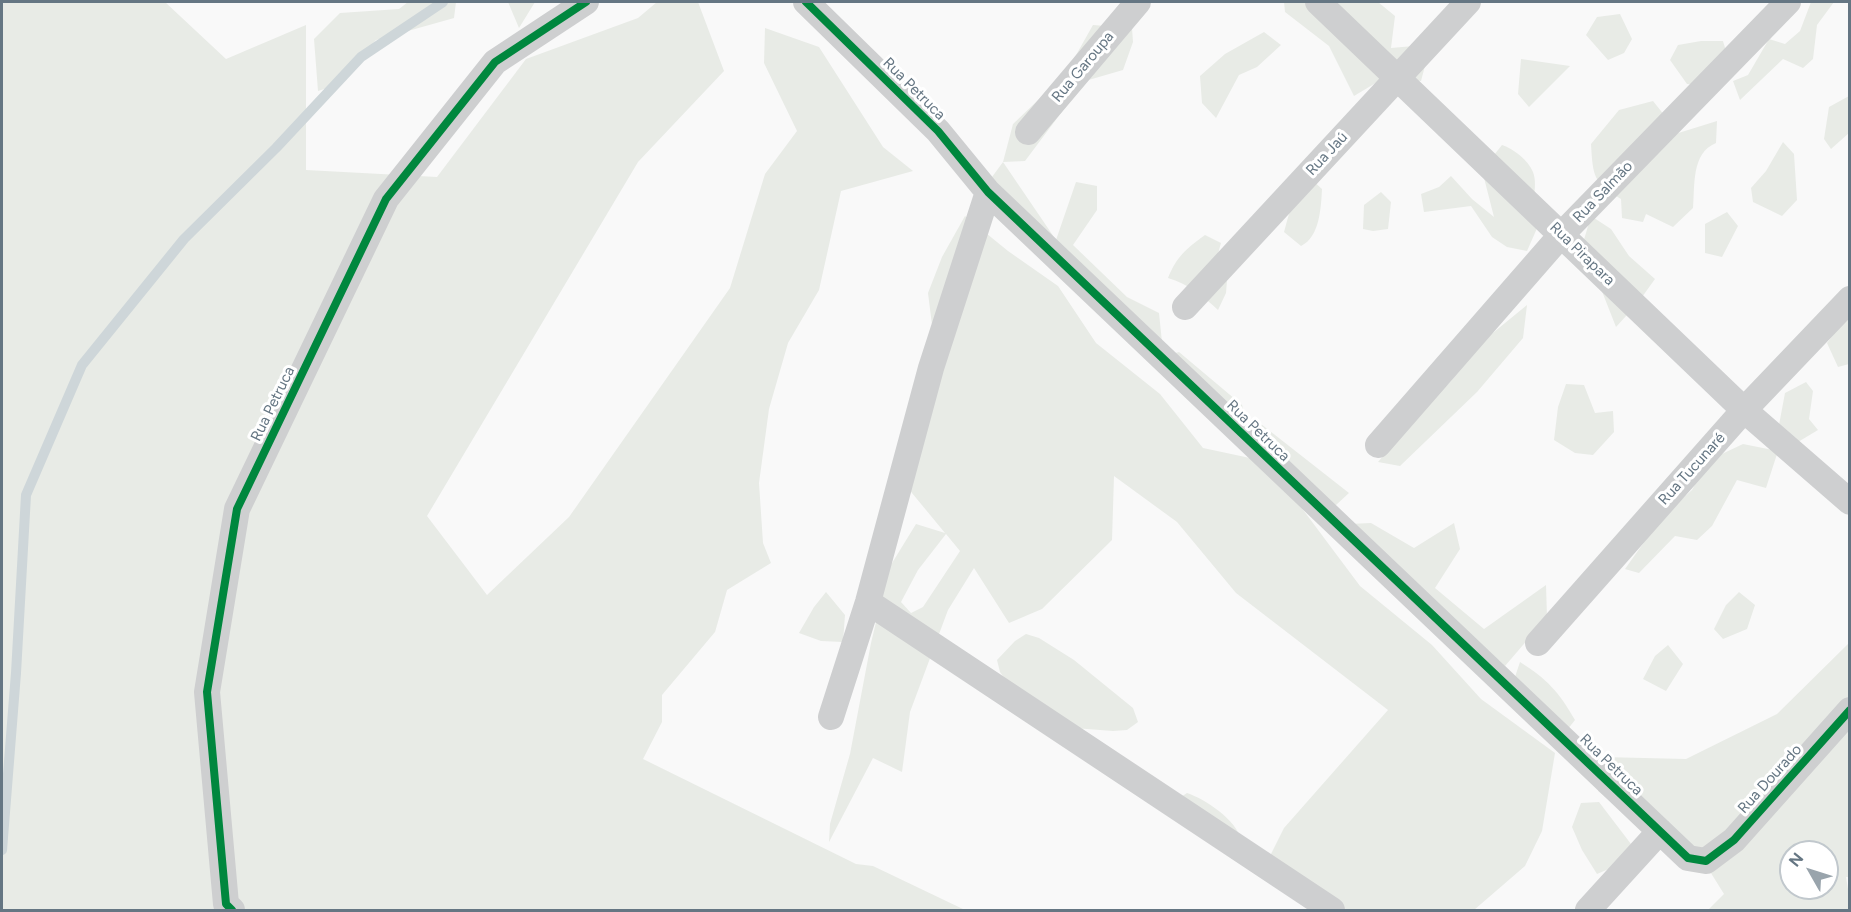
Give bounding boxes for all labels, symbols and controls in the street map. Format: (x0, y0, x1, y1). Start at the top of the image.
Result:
street label: Rua Garoupa (1048, 28, 1118, 106)
street label: Rua Petruca (879, 54, 949, 124)
street label: Rua Jaú (1302, 129, 1352, 179)
street label: Rua Salmão (1569, 158, 1637, 226)
street label: Rua Pirapara (1546, 219, 1618, 289)
street label: Rua Petruca (247, 364, 299, 444)
street label: Rua Petruca (1223, 396, 1293, 466)
street label: Rua Tucunaré (1655, 429, 1729, 509)
street label: Rua Petruca (1576, 730, 1646, 800)
street label: Rua Dourado (1734, 741, 1806, 817)
north arrow (1779, 840, 1839, 900)
text: N (1785, 849, 1807, 870)

